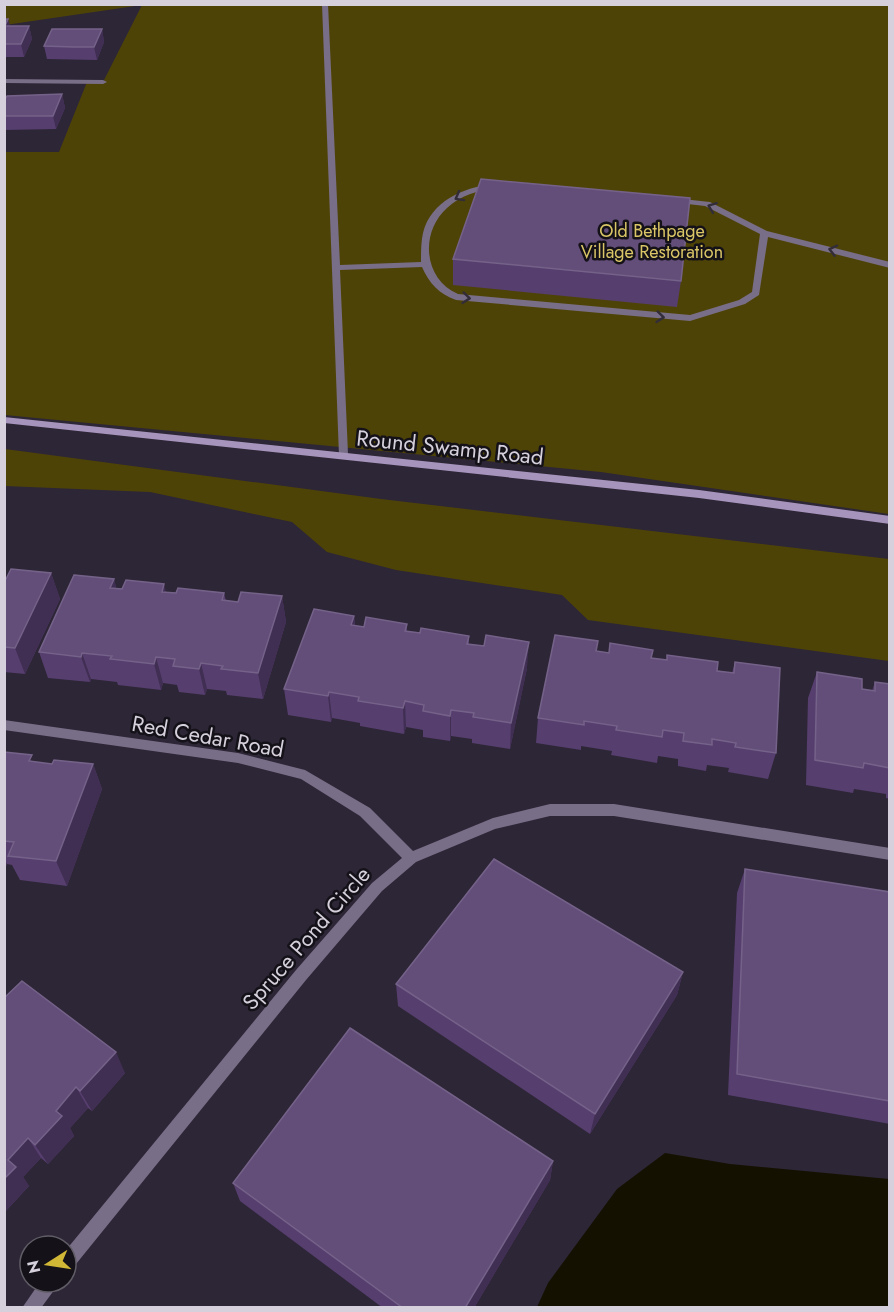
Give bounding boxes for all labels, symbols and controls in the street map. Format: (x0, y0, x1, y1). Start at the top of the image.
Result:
one-way arrow (454, 190, 465, 201)
one-way arrow (707, 202, 718, 214)
park label: Old Bethpage Village Restoration (581, 218, 723, 265)
one-way arrow (828, 245, 838, 258)
one-way arrow (462, 291, 471, 304)
one-way arrow (656, 310, 665, 323)
street label: Round Swamp Road (355, 421, 545, 473)
street label: Red Cedar Road (129, 707, 287, 765)
street label: Spruce Pond Circle (235, 859, 377, 1017)
north arrow (18, 1234, 78, 1294)
text: N (21, 1258, 46, 1276)

